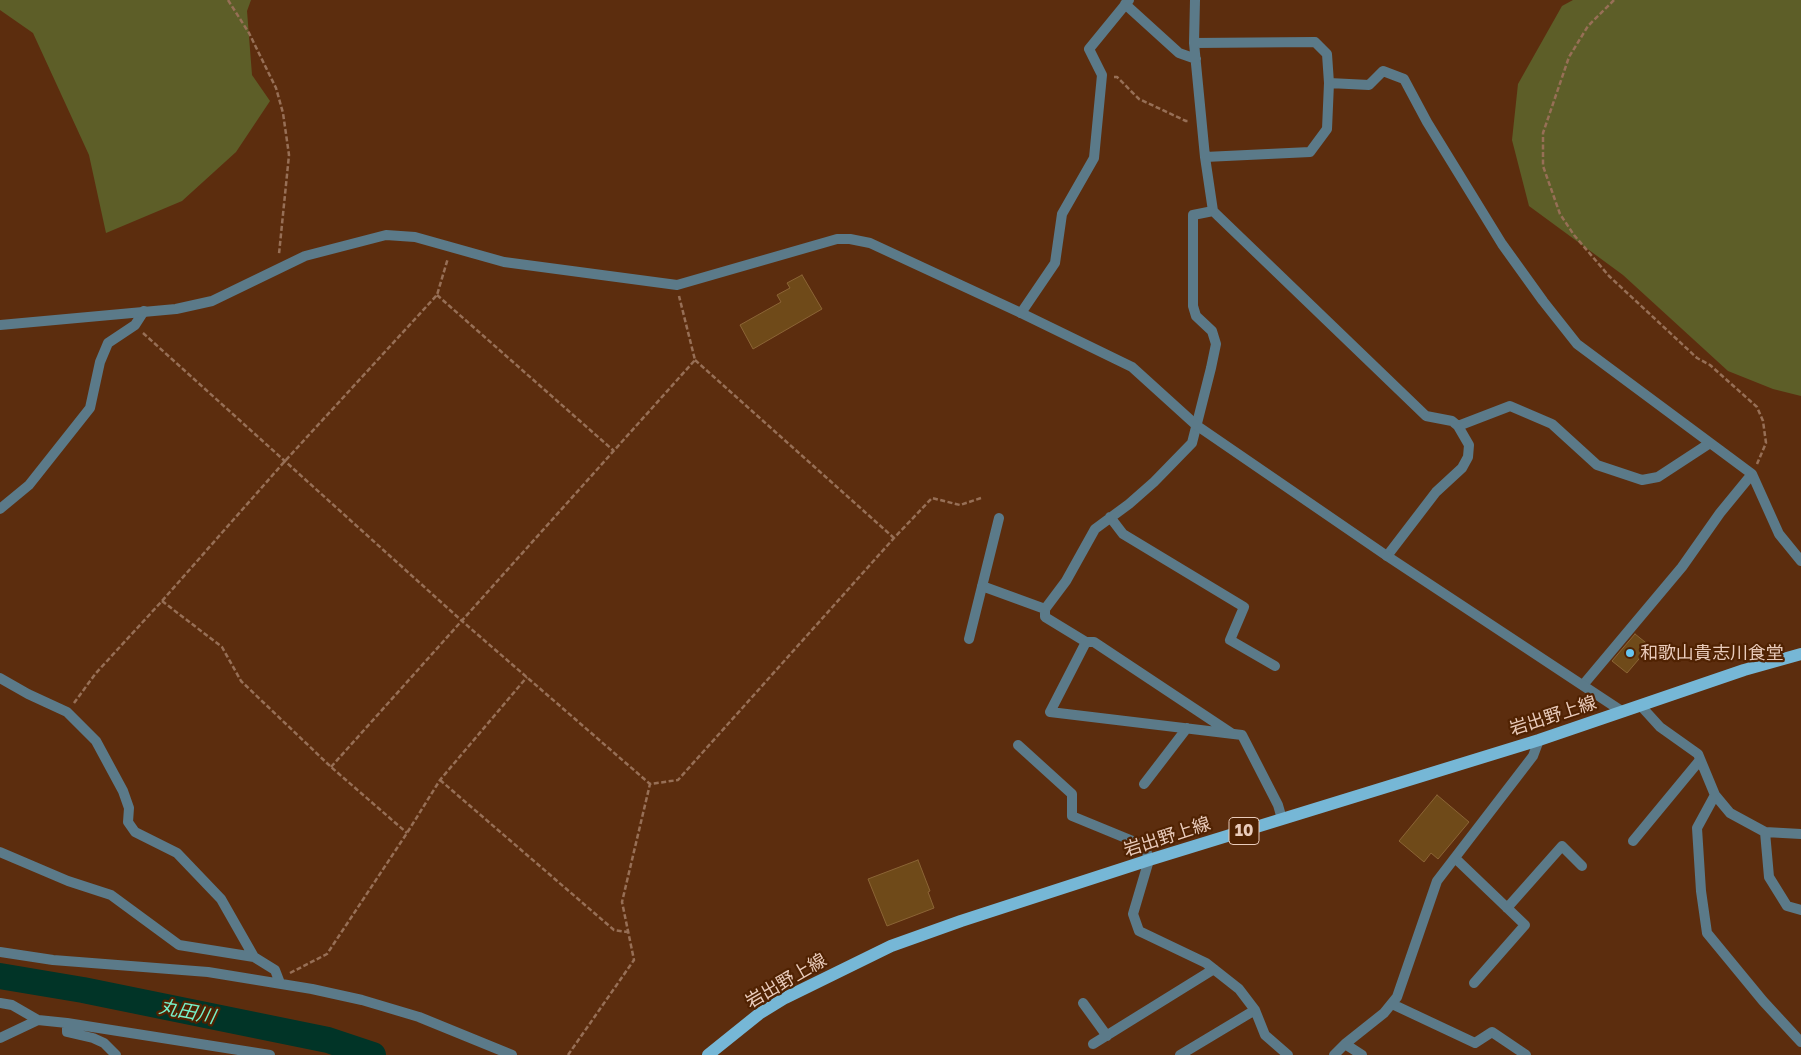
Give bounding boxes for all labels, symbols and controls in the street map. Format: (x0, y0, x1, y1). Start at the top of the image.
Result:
place label: 和歌山貴志川食堂 (1640, 642, 1784, 664)
marker: 和歌山貴志川食堂 (1624, 647, 1636, 659)
street label: 岩出野上線 (1507, 692, 1599, 740)
street label: 岩出野上線 (1121, 813, 1213, 861)
road number: 10 (1229, 818, 1259, 844)
street label: 岩出野上線 (742, 949, 830, 1013)
water label: 丸田川 (157, 995, 217, 1029)

